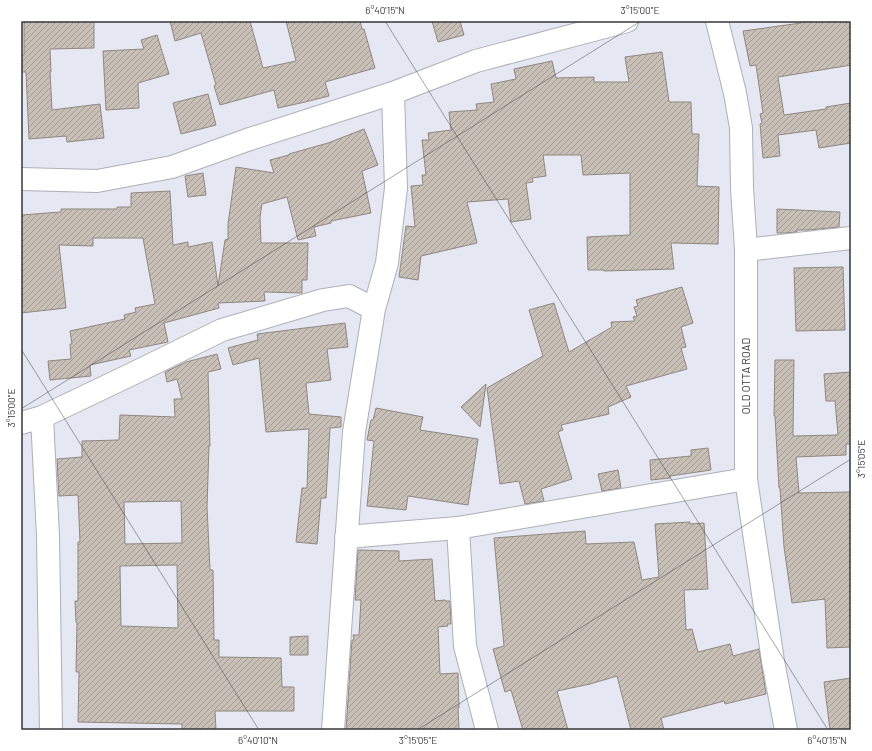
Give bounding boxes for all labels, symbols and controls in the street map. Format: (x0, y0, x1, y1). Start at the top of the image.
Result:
text: 6°40'15"N (365, 4, 405, 16)
text: 3°15'00"E (621, 4, 659, 16)
street label: OLD OTTA ROAD (739, 337, 752, 414)
text: 3°15'00"E (5, 389, 17, 427)
text: 3°15'05"E (855, 440, 867, 478)
text: 6°40'10"N (238, 734, 278, 746)
text: 3°15'05"E (399, 734, 437, 746)
text: 6°40'15"N (807, 734, 847, 746)

